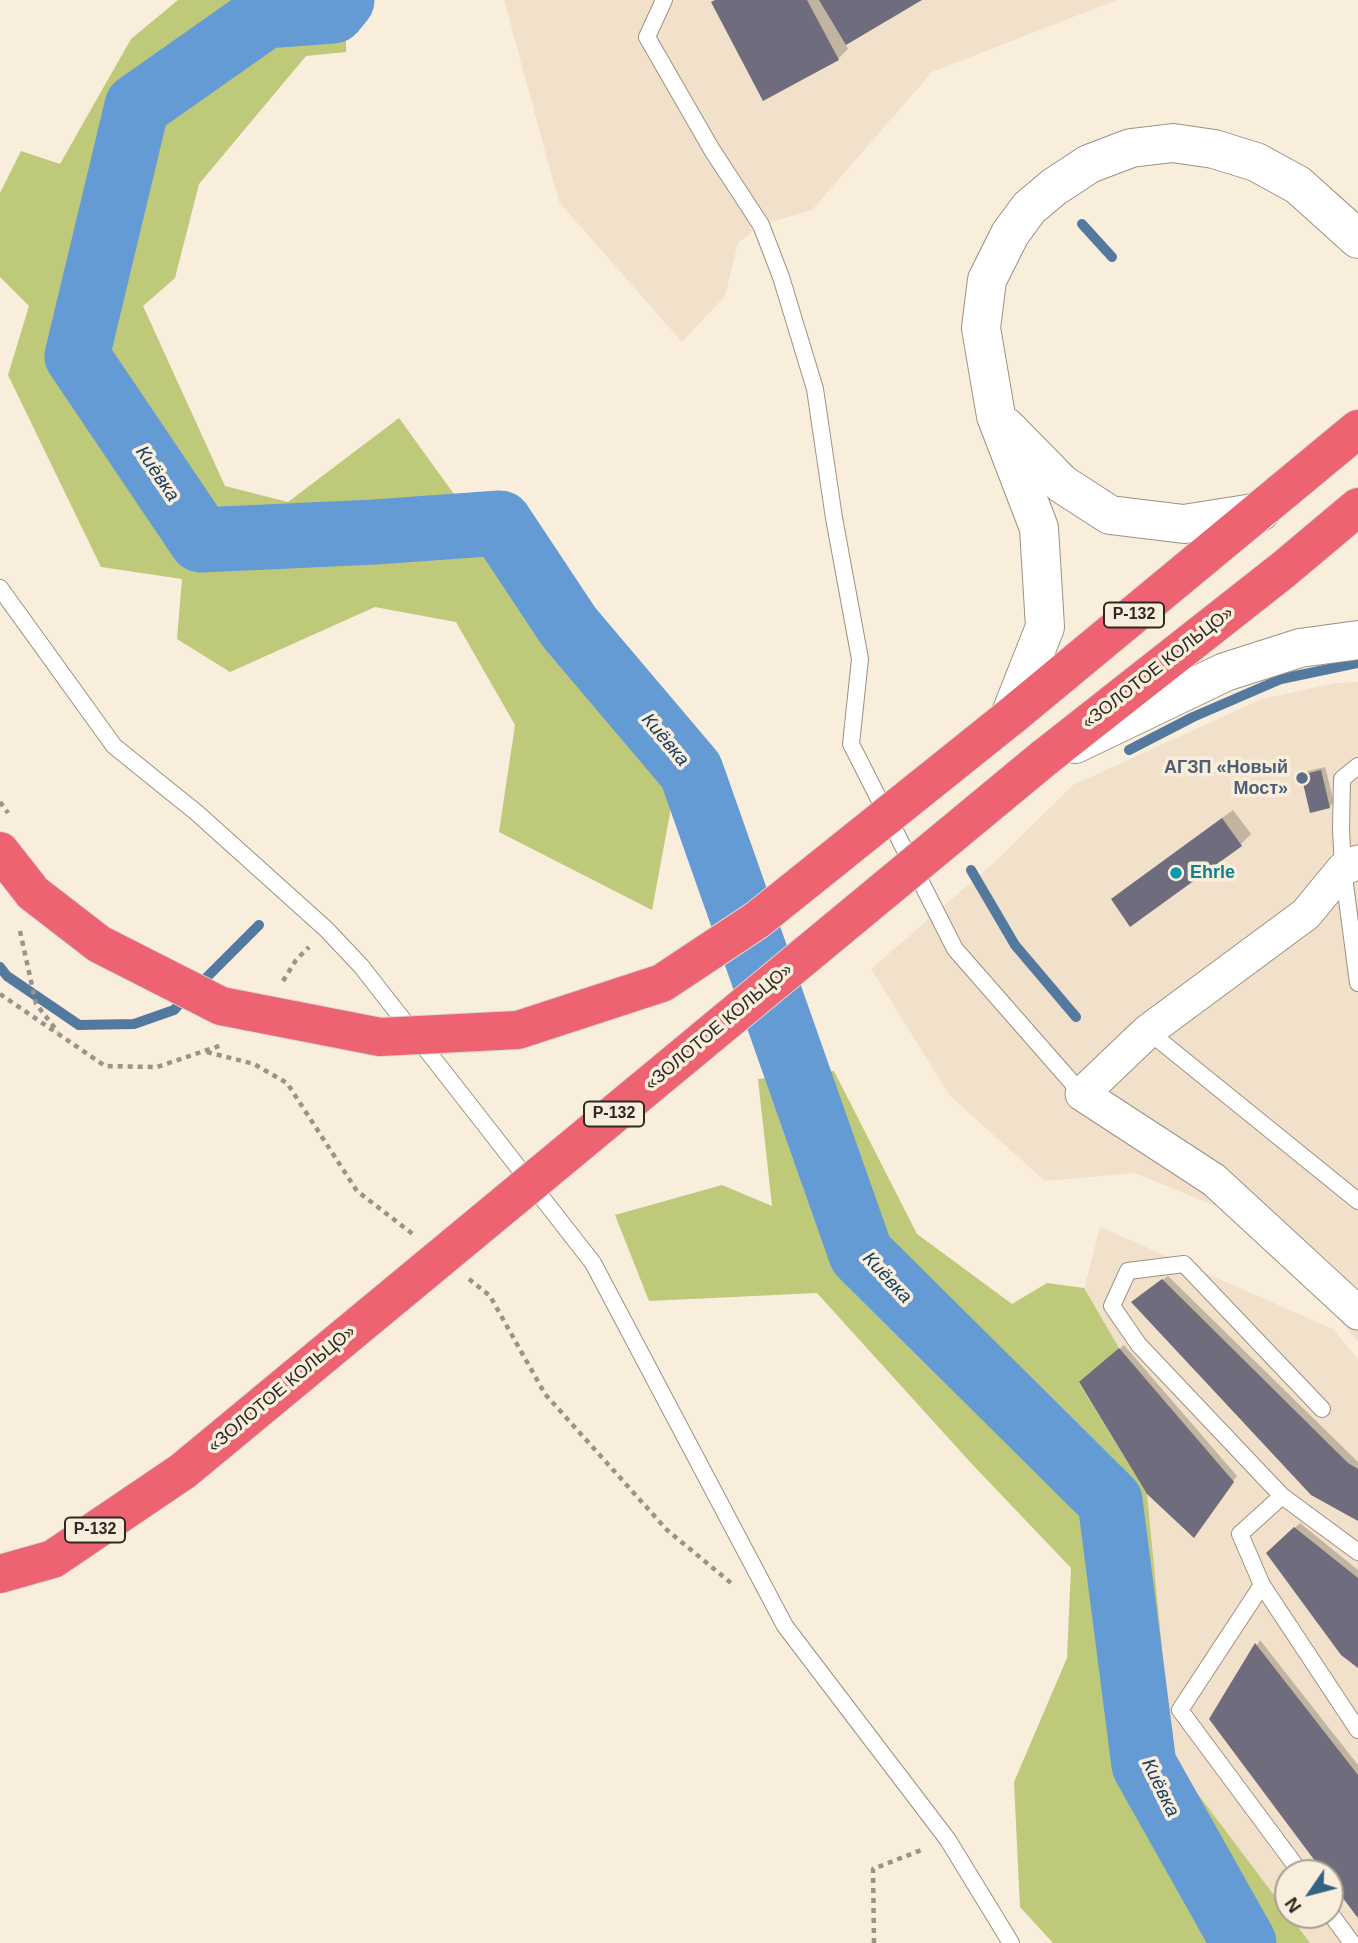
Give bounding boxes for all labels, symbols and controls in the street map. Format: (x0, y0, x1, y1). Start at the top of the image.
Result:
water label: Киёвка (130, 442, 184, 506)
street label: «ЗОЛОТОЕ КОЛЬЦО» (1078, 602, 1238, 734)
road number: Р-132 (1104, 602, 1164, 628)
water label: Киёвка (636, 709, 694, 771)
place label: АГЗП «Новый Мост» (1164, 757, 1288, 800)
marker: АГЗП «Новый Мост» (1294, 770, 1310, 786)
place label: Ehrle (1190, 862, 1235, 884)
marker: Ehrle (1168, 865, 1184, 881)
street label: «ЗОЛОТОЕ КОЛЬЦО» (641, 959, 797, 1095)
road number: Р-132 (584, 1102, 644, 1126)
water label: Киёвка (858, 1248, 916, 1308)
street label: «ЗОЛОТОЕ КОЛЬЦО» (204, 1321, 360, 1457)
road number: Р-132 (65, 1518, 125, 1542)
water label: Киёвка (1136, 1755, 1184, 1821)
north arrow (1274, 1859, 1344, 1929)
text: N (1280, 1894, 1306, 1917)

